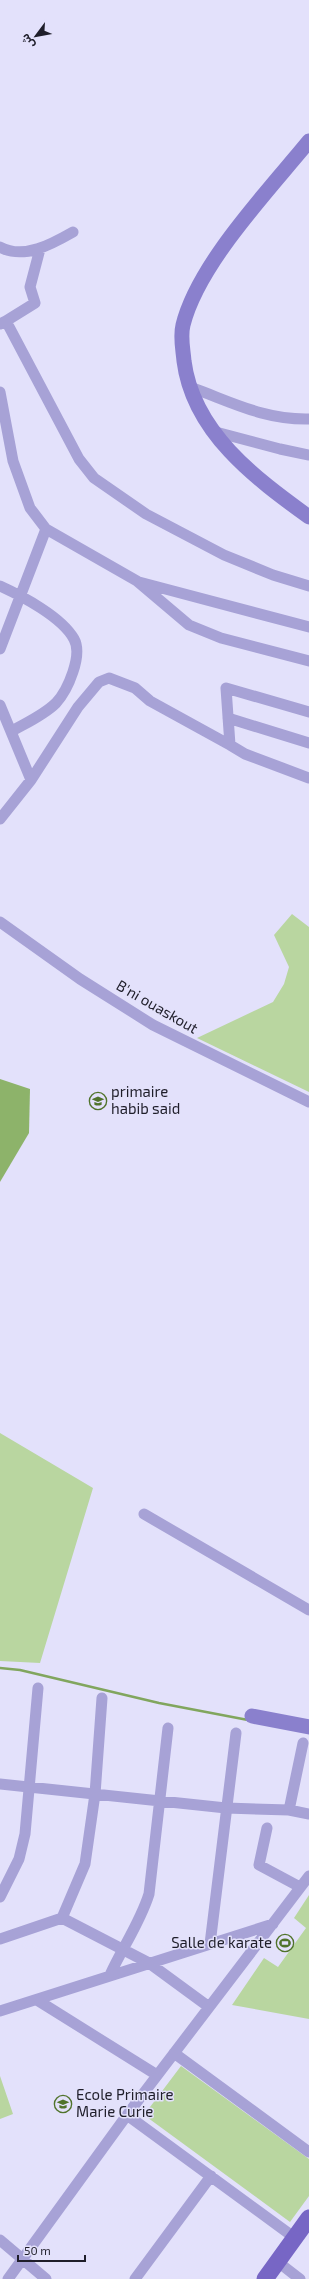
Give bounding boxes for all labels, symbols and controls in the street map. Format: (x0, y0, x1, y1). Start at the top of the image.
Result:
north arrow (16, 16, 56, 56)
text: ش (18, 31, 37, 51)
street label: B'ni ouaskout (113, 976, 202, 1037)
place label: primaire habib said (111, 1082, 180, 1117)
school or university icon: primaire habib said (88, 1091, 108, 1111)
place label: Salle de karate (171, 1933, 272, 1951)
sports icon: Salle de karate (275, 1933, 295, 1953)
place label: Ecole Primaire Marie Curie (76, 2085, 174, 2120)
school or university icon: Ecole Primaire Marie Curie (53, 2094, 73, 2114)
scale bar (18, 2237, 85, 2263)
text: 50 m (24, 2243, 51, 2257)

